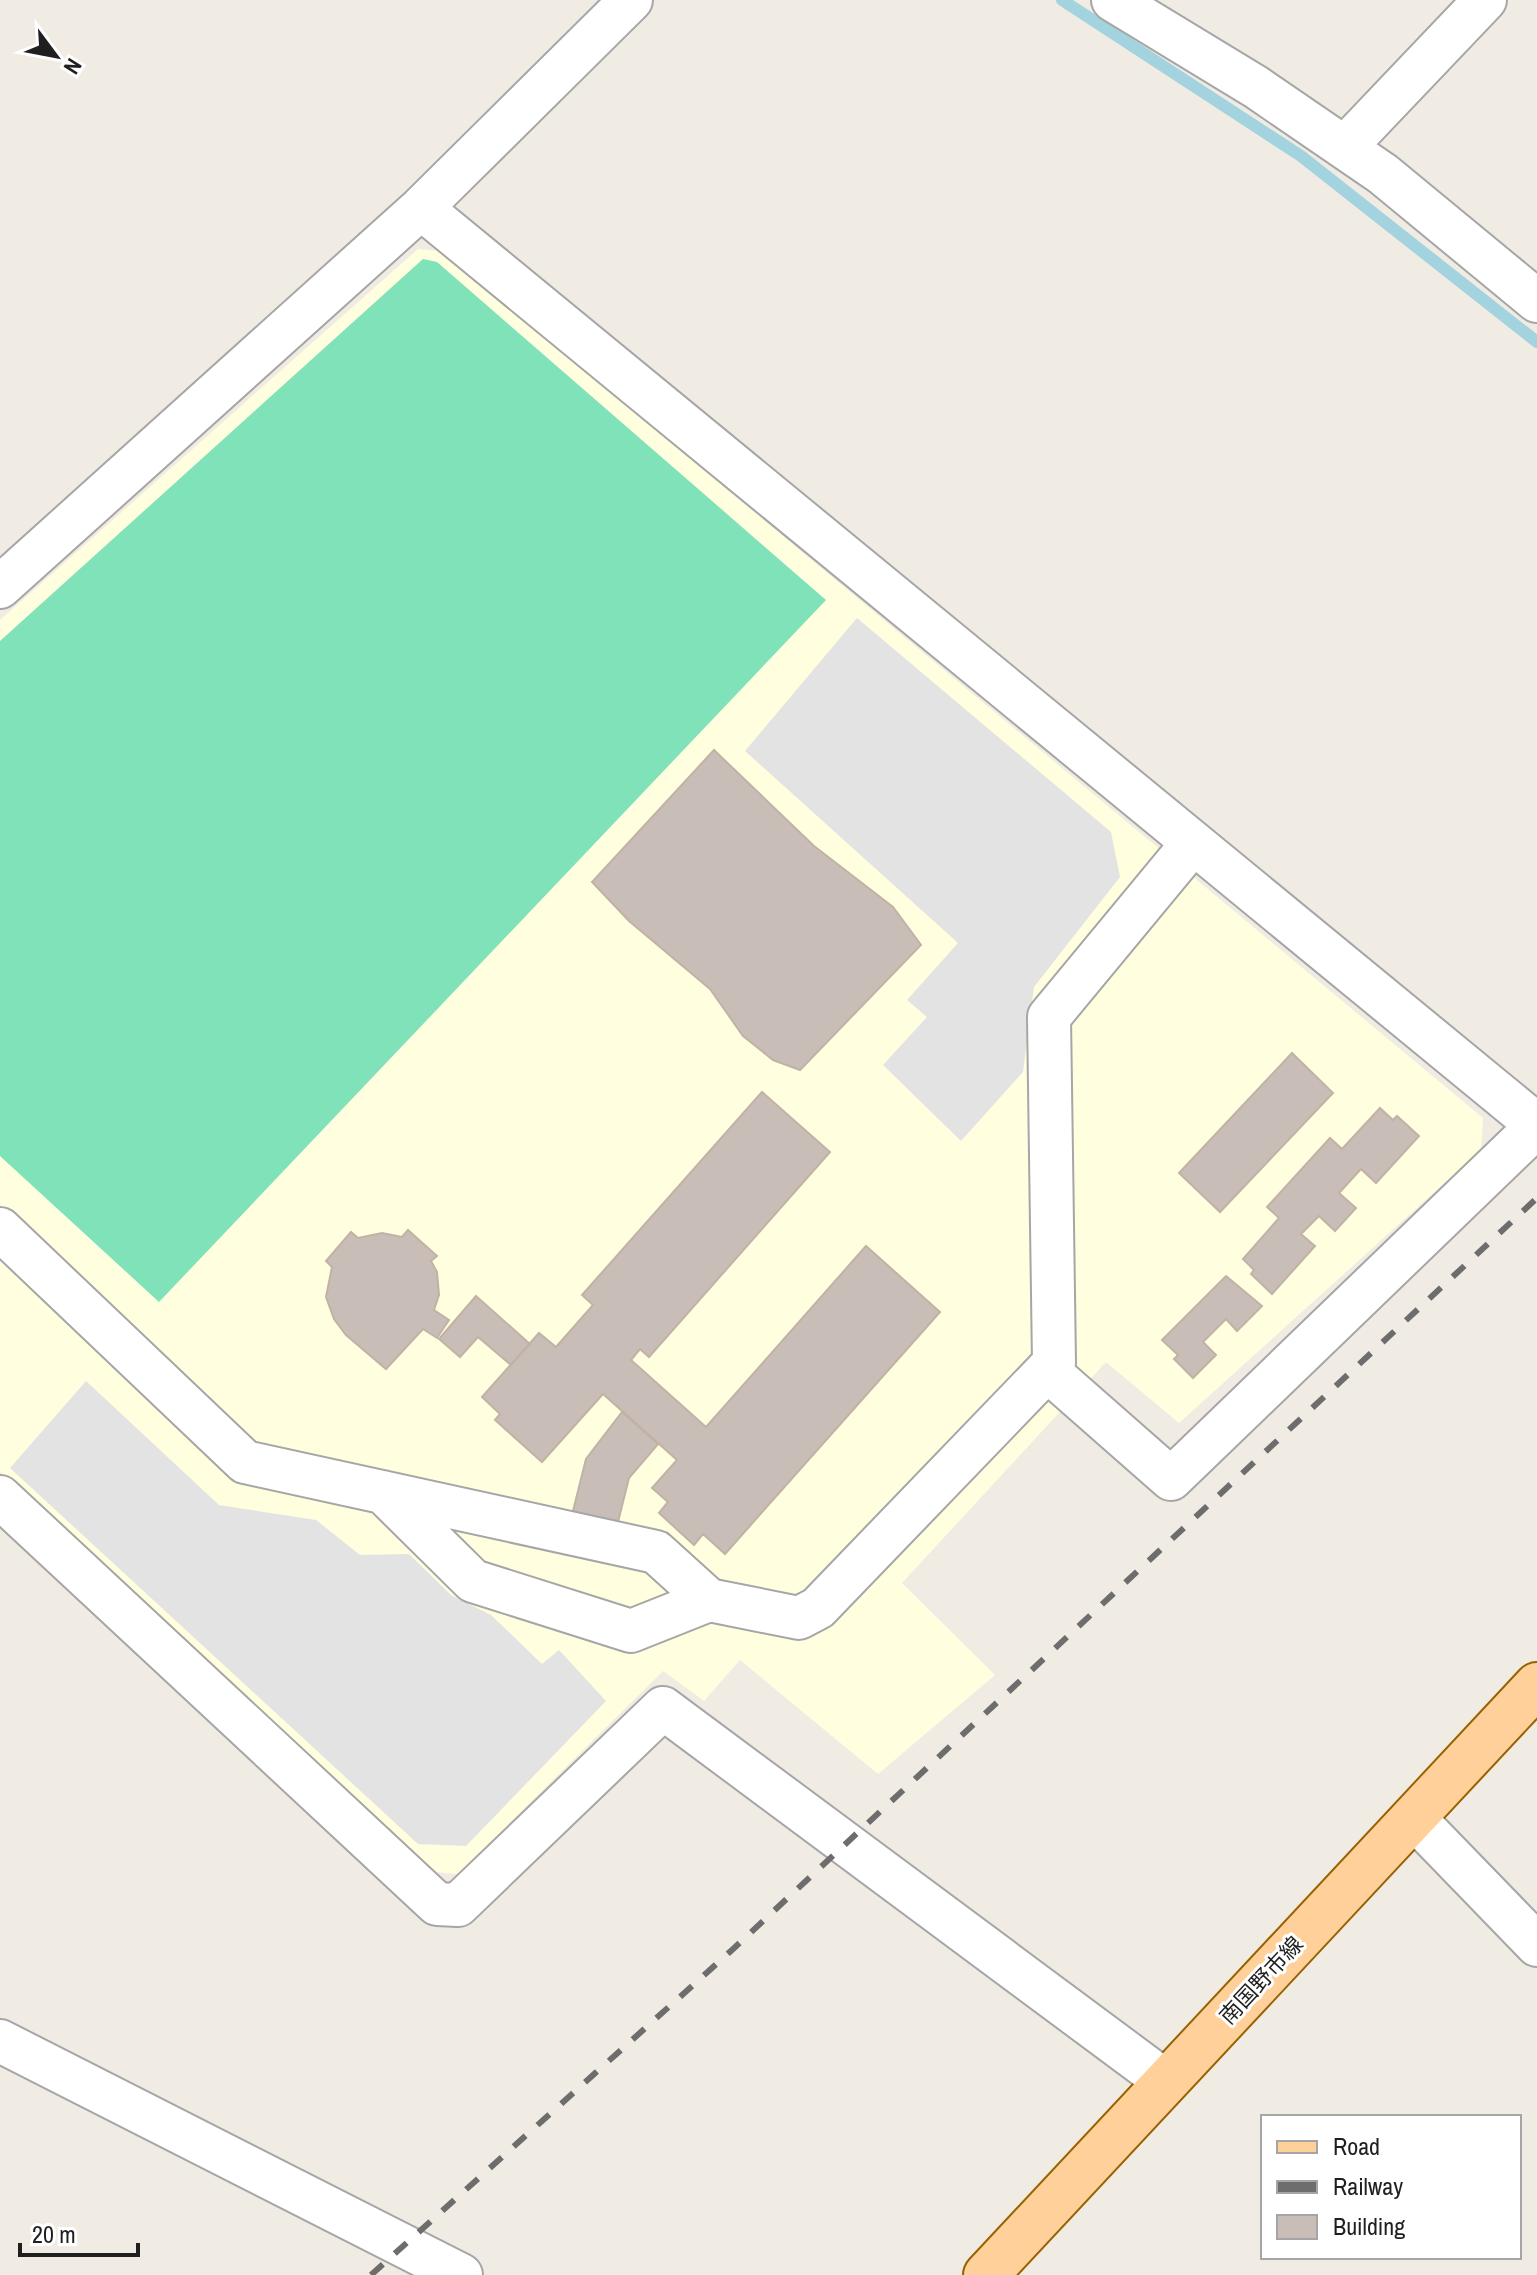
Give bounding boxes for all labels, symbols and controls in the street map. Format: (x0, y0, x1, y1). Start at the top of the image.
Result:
north arrow (16, 16, 96, 96)
text: N (57, 53, 89, 80)
street label: 南国野市線 (1213, 1930, 1309, 2030)
legend (1261, 2115, 1521, 2259)
text: Road (1333, 2130, 1380, 2162)
text: Railway (1333, 2170, 1403, 2202)
scale bar (20, 2207, 138, 2257)
text: Building (1333, 2210, 1405, 2242)
text: 20 m (32, 2218, 76, 2250)

